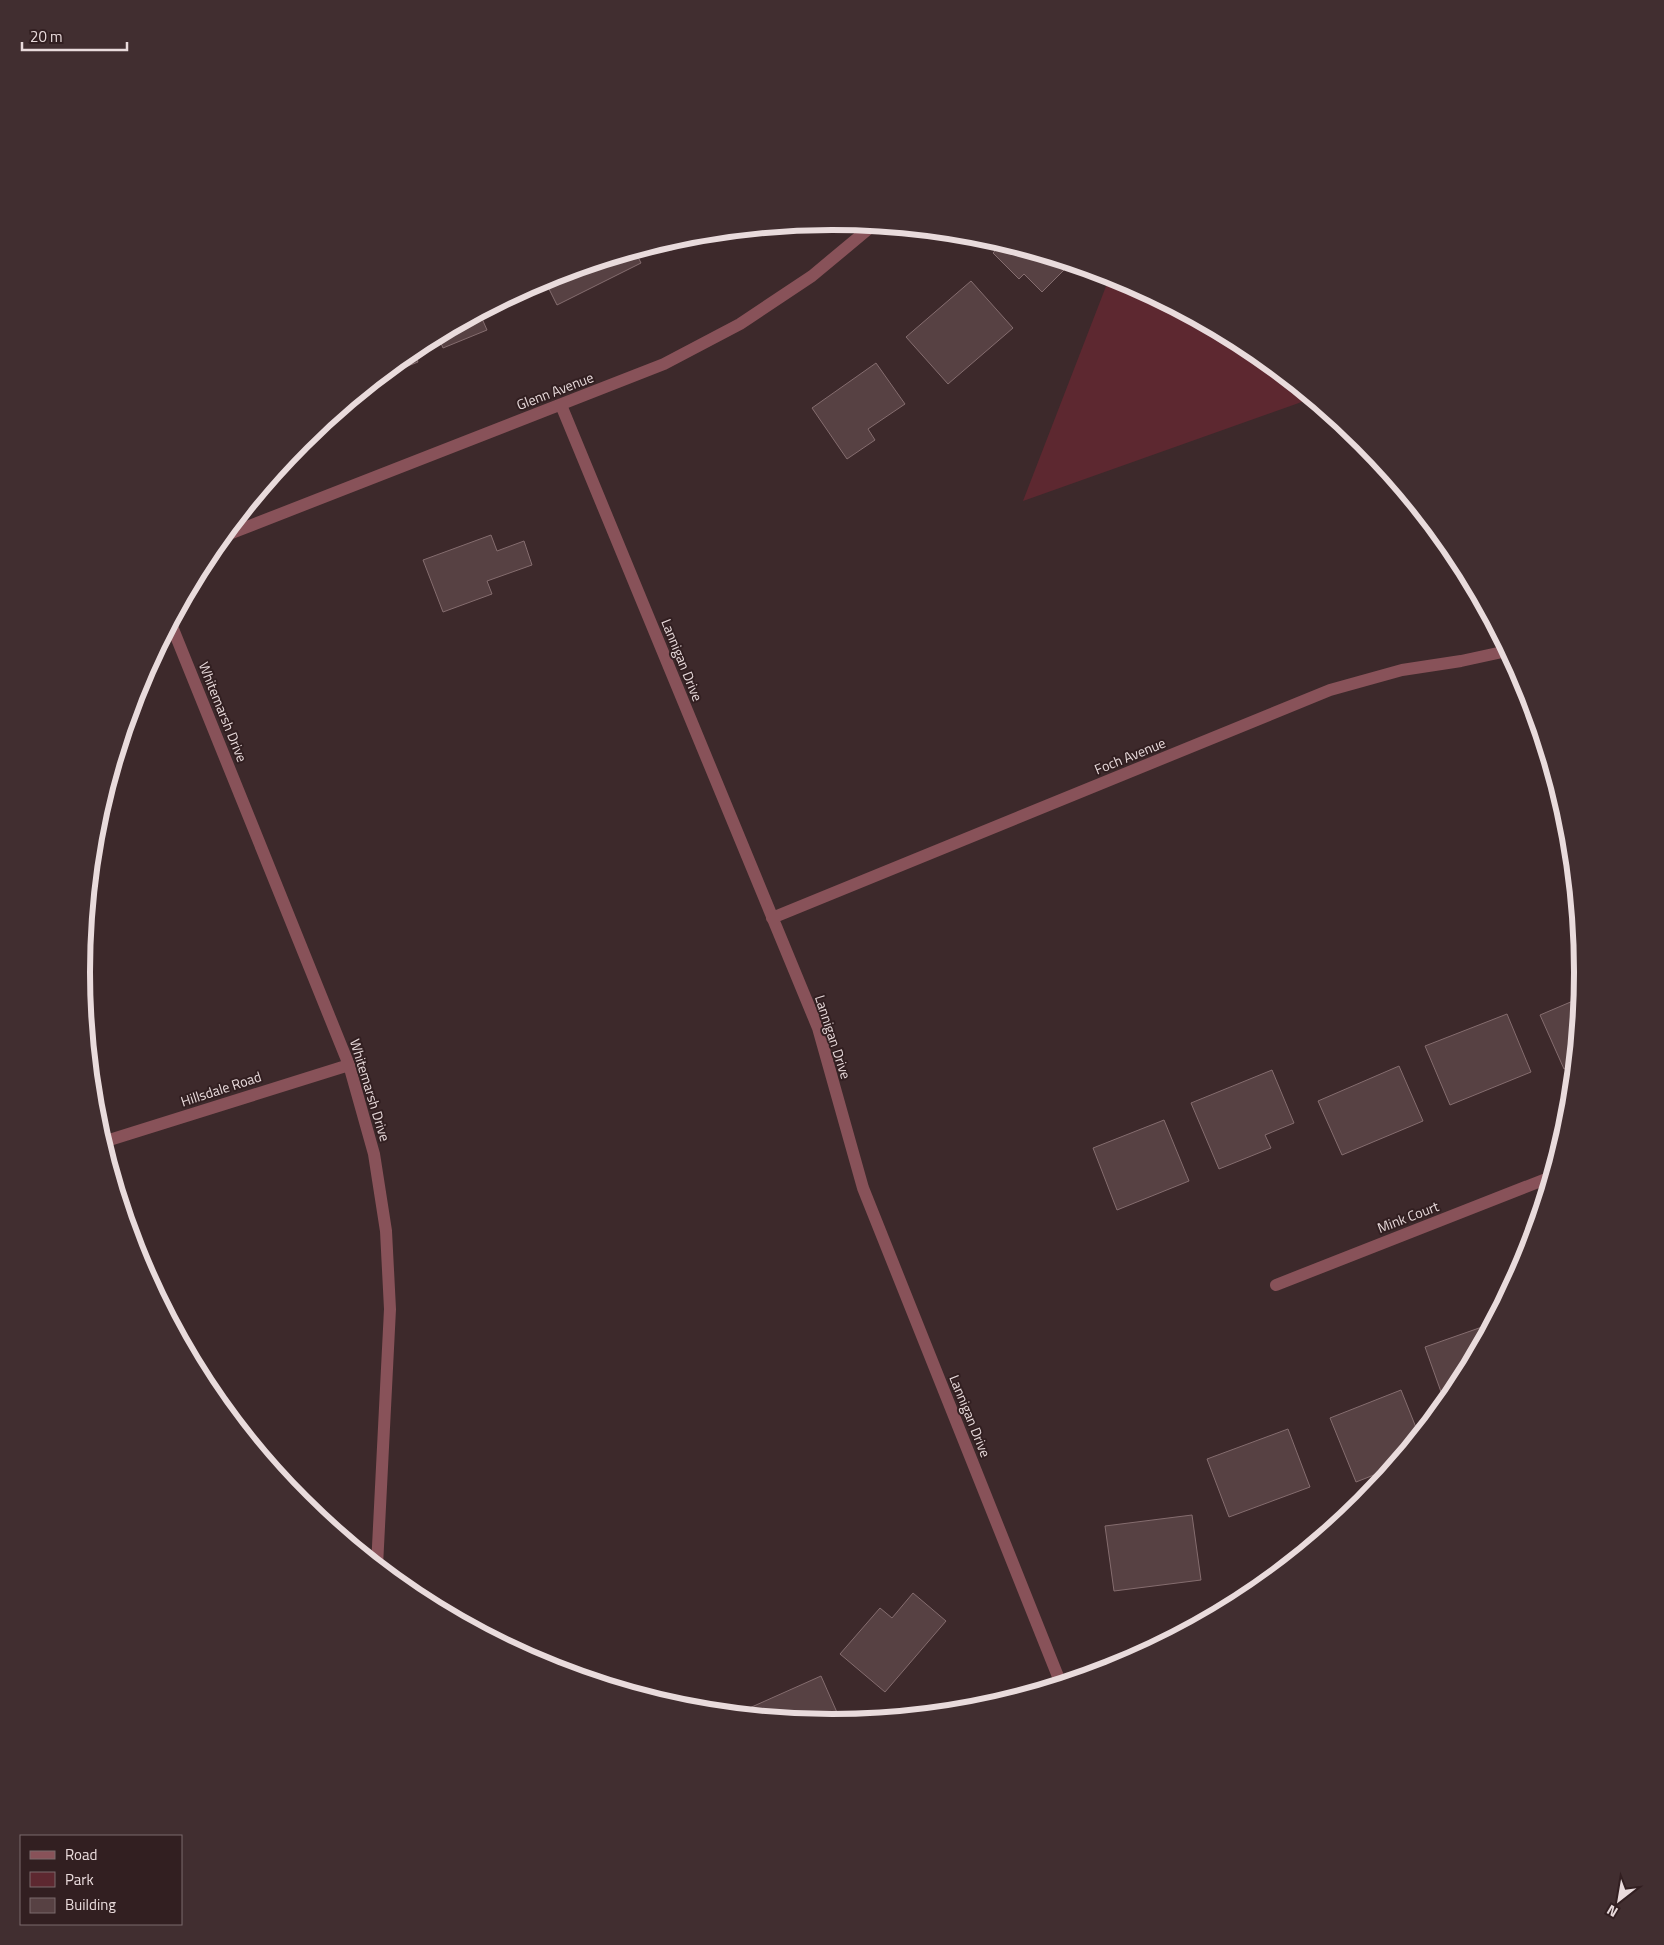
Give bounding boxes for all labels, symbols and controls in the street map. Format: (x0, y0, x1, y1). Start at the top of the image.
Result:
scale bar (22, 20, 128, 52)
text: 20 m (30, 25, 63, 48)
street label: Glenn Avenue (513, 366, 596, 415)
street label: Lannigan Drive (656, 615, 709, 704)
street label: Whitemarsh Drive (194, 659, 253, 765)
street label: Foch Avenue (1091, 732, 1169, 779)
street label: Lannigan Drive (810, 992, 857, 1082)
street label: Whitemarsh Drive (345, 1036, 396, 1144)
street label: Hillsdale Road (178, 1066, 264, 1111)
street label: Mink Court (1374, 1195, 1442, 1238)
street label: Lannigan Drive (944, 1371, 997, 1460)
legend (20, 1835, 182, 1925)
text: Road (65, 1843, 97, 1866)
text: Park (65, 1868, 94, 1891)
north arrow (1594, 1875, 1644, 1925)
text: Building (65, 1893, 116, 1916)
text: N (1602, 1900, 1622, 1923)

